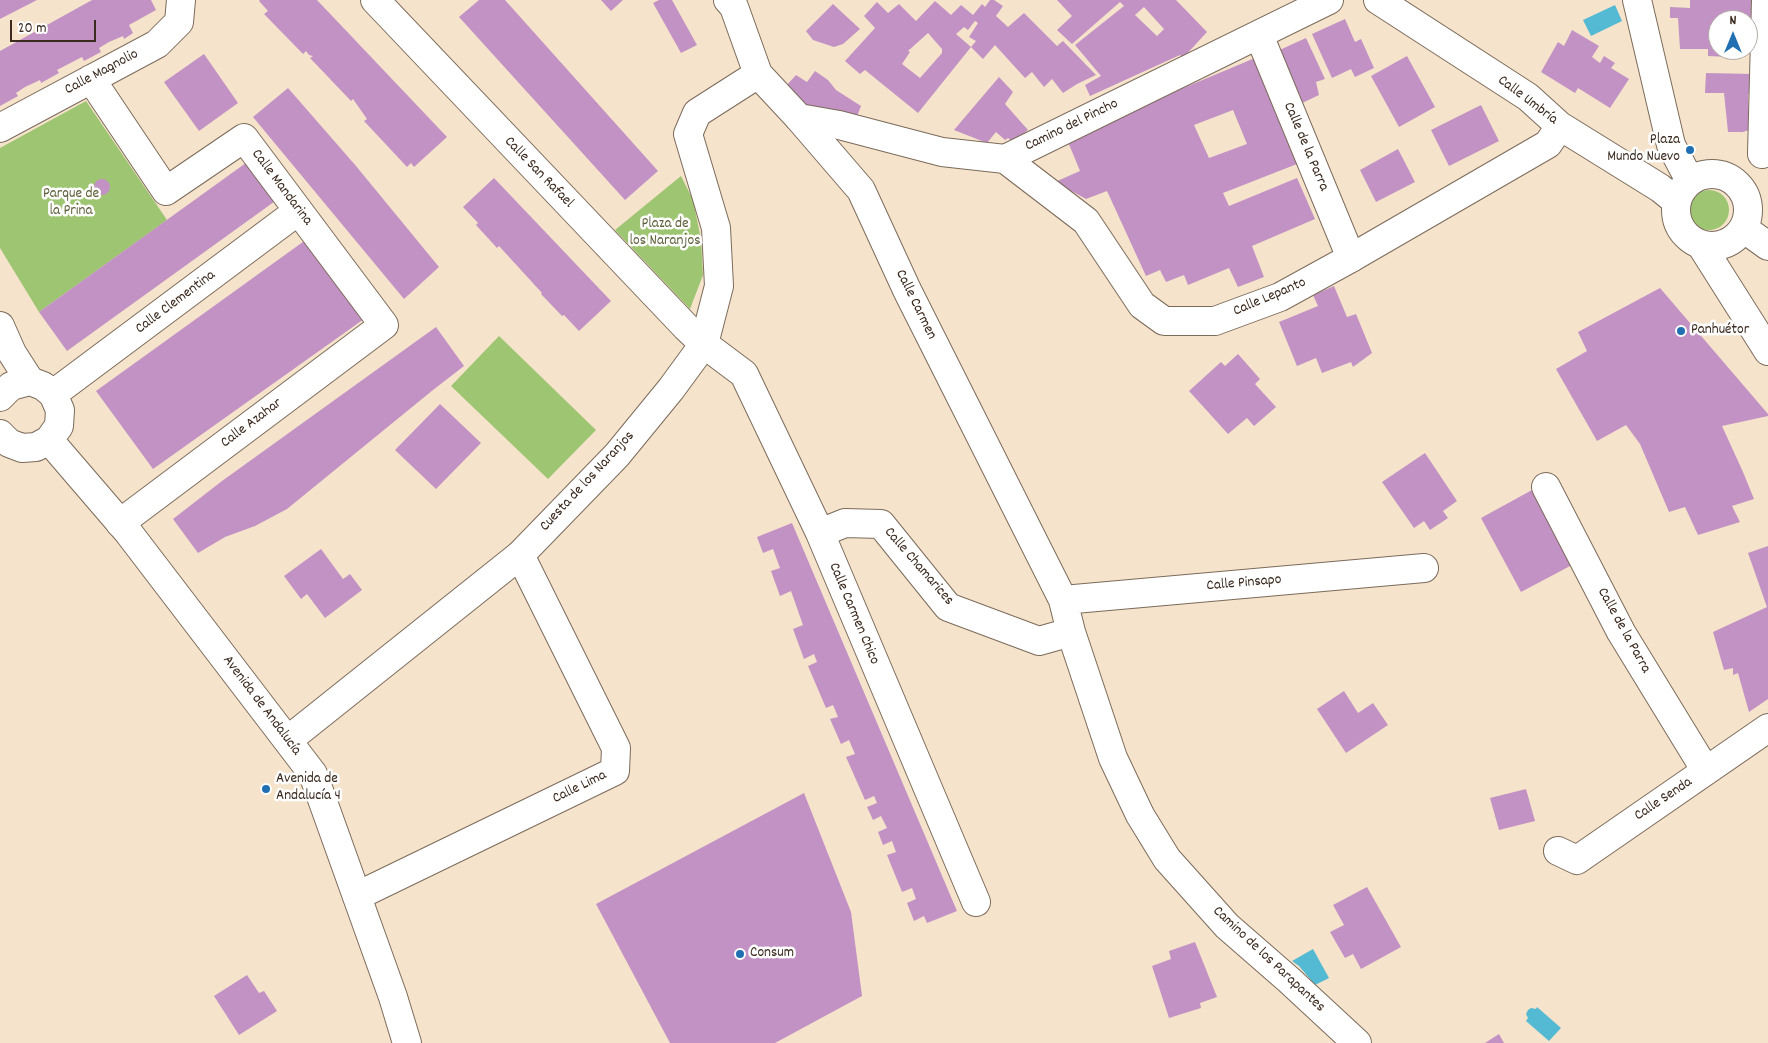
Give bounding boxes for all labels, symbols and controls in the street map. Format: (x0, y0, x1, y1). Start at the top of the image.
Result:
scale bar (12, 10, 99, 42)
north arrow (1708, 10, 1758, 60)
text: N (1730, 11, 1736, 31)
text: 20 m (18, 18, 46, 40)
street label: Calle Magnolio (62, 46, 142, 100)
street label: Calle Umbría (1493, 72, 1561, 130)
street label: Camino del Pincho (1023, 96, 1121, 156)
street label: Calle de la Parra (1278, 100, 1332, 194)
place label: Plaza Mundo Nuevo (1607, 132, 1680, 167)
street label: Calle San Rafael (499, 133, 577, 213)
marker: Plaza Mundo Nuevo (1684, 144, 1696, 156)
street label: Calle Mandarina (247, 146, 315, 230)
park label: Parque de la Prina (43, 186, 99, 221)
park label: Plaza de los Naranjos (630, 216, 700, 251)
street label: Calle Clementina (133, 267, 219, 339)
street label: Calle Carmen (890, 267, 940, 343)
street label: Calle Lepanto (1231, 275, 1309, 321)
place label: Panhuétor (1691, 322, 1749, 340)
marker: Panhuétor (1675, 325, 1687, 337)
street label: Calle Azahar (218, 395, 286, 453)
street label: Cuesta de los Naranjos (537, 428, 639, 536)
street label: Calle Chamarices (879, 524, 957, 610)
street label: Calle Carmen Chico (823, 560, 883, 668)
street label: Calle Pinsapo (1206, 572, 1282, 596)
street label: Calle de la Parra (1592, 585, 1654, 677)
street label: Avenida de Andalucía (218, 653, 304, 759)
street label: Calle Lima (550, 767, 610, 809)
place label: Avenida de Andalucía 4 (276, 771, 341, 806)
street label: Calle Senda (1632, 774, 1696, 826)
marker: Avenida de Andalucía 4 (260, 783, 272, 795)
street label: Camino de los Parapantes (1208, 903, 1328, 1017)
place label: Consum (750, 945, 794, 963)
marker: Consum (734, 948, 746, 960)

